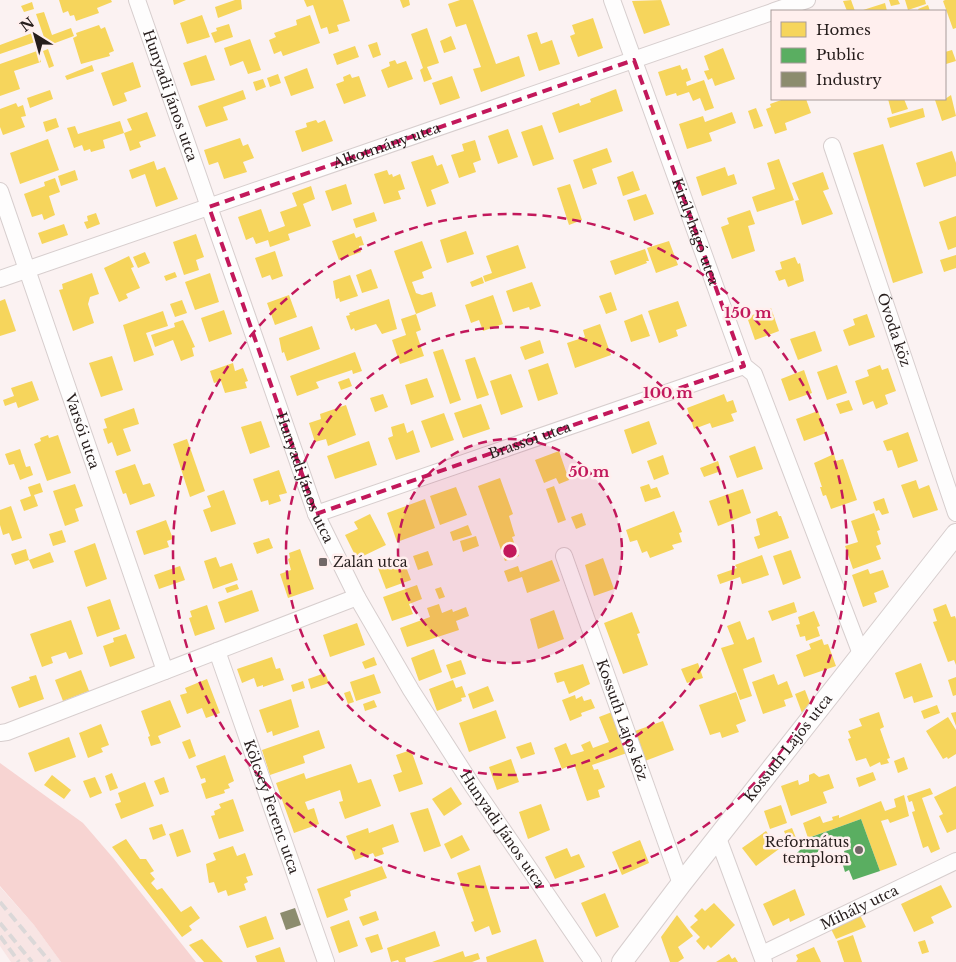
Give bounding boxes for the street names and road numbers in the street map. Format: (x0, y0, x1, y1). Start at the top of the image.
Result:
street label: Hunyadi János utca (139, 27, 202, 164)
street label: Alkotmány utca (329, 118, 443, 173)
street label: Királyhágó utca (668, 176, 723, 288)
street label: Óvoda köz (873, 291, 915, 369)
street label: Varsói utca (61, 390, 104, 471)
street label: Hunyadi János utca (272, 410, 338, 546)
street label: Brassói utca (486, 418, 573, 463)
street label: Kossuth Lajos köz (593, 657, 652, 783)
street label: Kossuth Lajos utca (740, 690, 836, 805)
street label: Kölcsey Ferenc utca (240, 737, 303, 876)
street label: Hunyadi János utca (456, 767, 549, 892)
street label: Mihály utca (817, 881, 902, 934)

